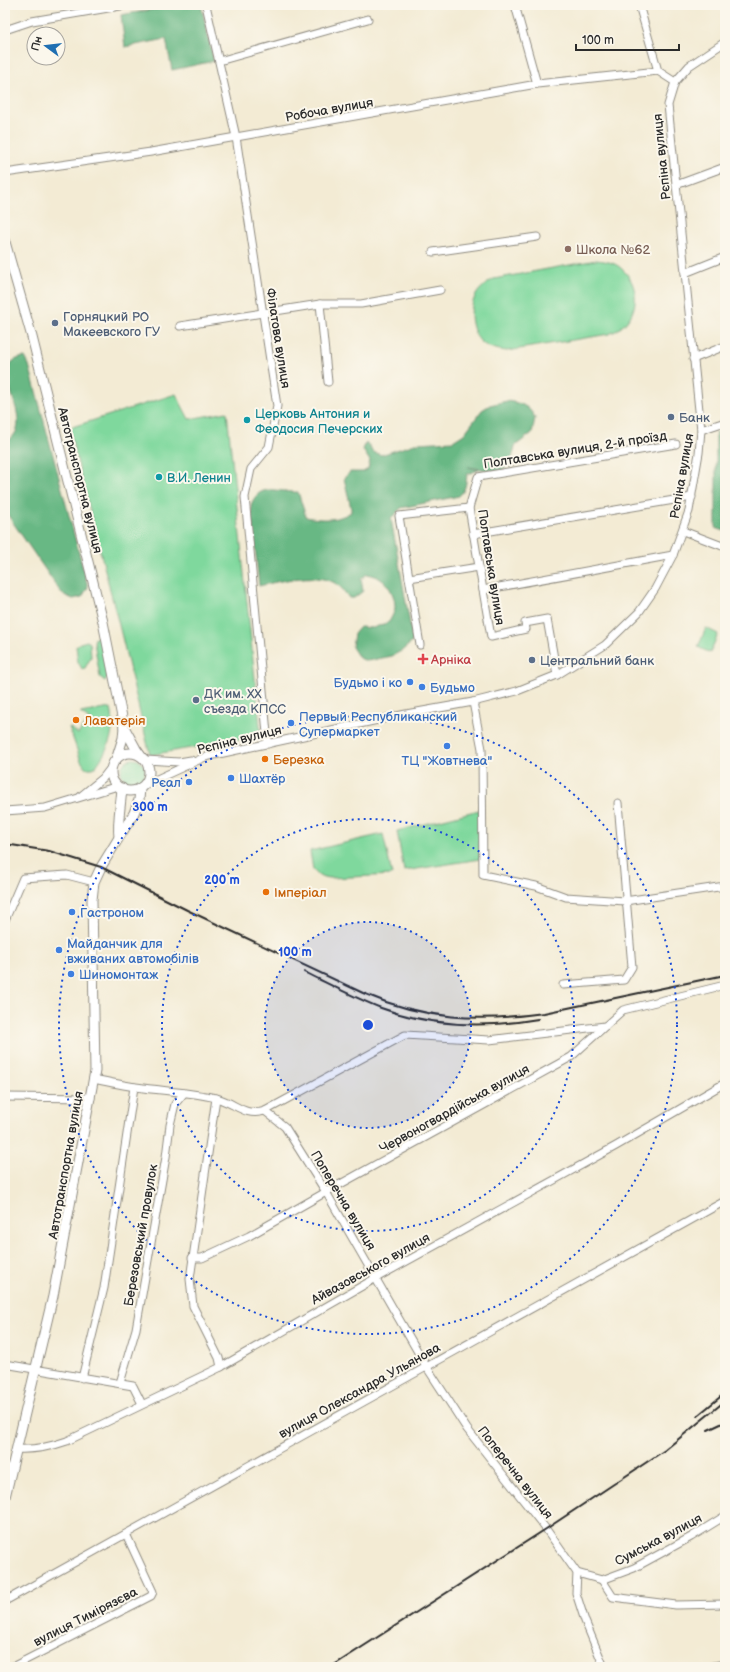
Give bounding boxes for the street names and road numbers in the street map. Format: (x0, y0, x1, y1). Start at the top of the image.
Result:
street label: Робоча вулиця (284, 94, 374, 126)
street label: Рєпіна вулиця (650, 113, 674, 201)
street label: Філатова вулиця (262, 287, 294, 389)
street label: Автотранспортна вулиця (54, 405, 106, 555)
street label: Полтавська вулиця, 2-й проїзд (482, 428, 668, 472)
street label: Рєпіна вулиця (667, 432, 697, 520)
street label: Полтавська вулиця (474, 508, 508, 626)
street label: Рєпіна вулиця (195, 722, 283, 758)
street label: Червоногвардійська вулиця (377, 1061, 532, 1157)
street label: Автотранспортна вулиця (45, 1090, 87, 1241)
street label: Поперечна вулиця (307, 1148, 379, 1253)
street label: Березовський провулок (121, 1163, 161, 1308)
street label: Айвазовського вулиця (307, 1230, 433, 1309)
street label: вулиця Олександра Ульянова (276, 1339, 443, 1442)
street label: Поперечна вулиця (474, 1423, 556, 1522)
street label: Сумська вулиця (612, 1510, 705, 1570)
street label: вулиця Тимірязєва (31, 1584, 140, 1650)

